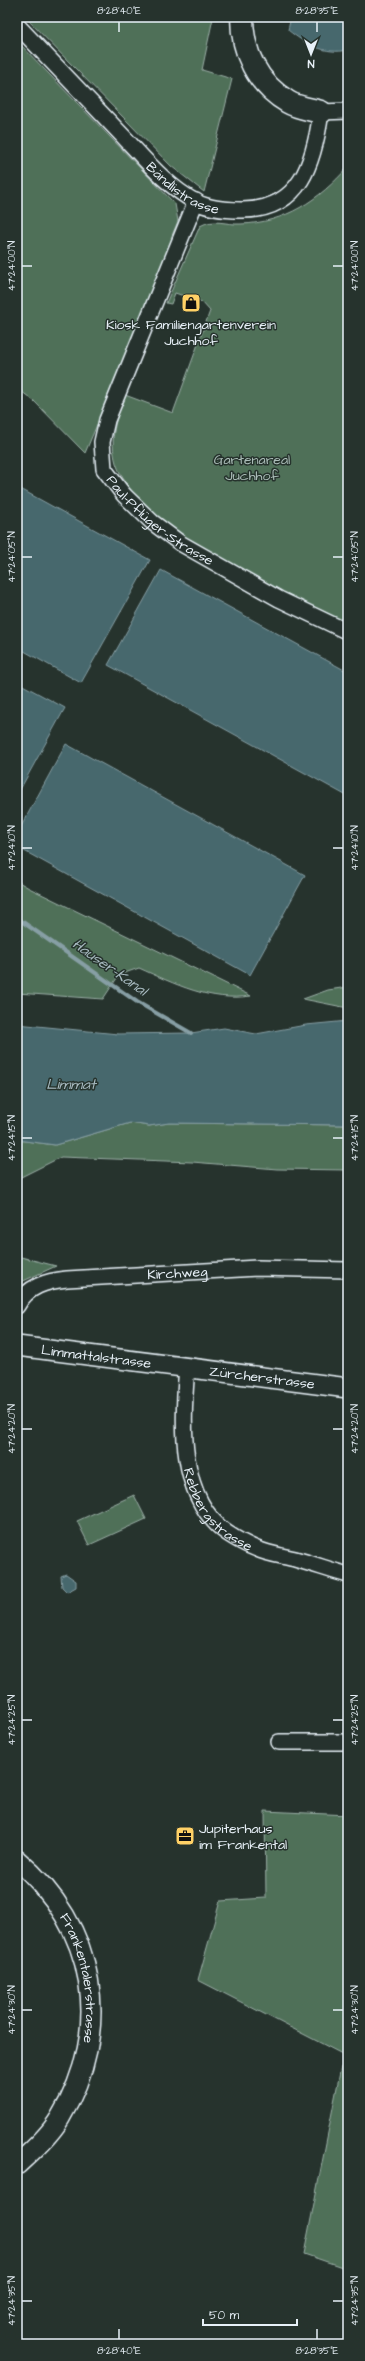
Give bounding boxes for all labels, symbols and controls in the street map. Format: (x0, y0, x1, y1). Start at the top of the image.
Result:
text: 8°28'40"E (97, 4, 141, 18)
text: 8°28'35"E (296, 4, 339, 18)
north arrow (291, 34, 331, 74)
text: N (307, 56, 314, 71)
street label: Bändlistrasse (141, 158, 221, 220)
text: 47°24'00"N (5, 241, 19, 291)
text: 47°24'00"N (348, 241, 362, 291)
shop icon: Kiosk Familiengartenverein Juchhof (180, 292, 202, 314)
place label: Kiosk Familiengartenverein Juchhof (106, 315, 276, 351)
park label: Gartenareal Juchhof (214, 450, 290, 486)
street label: Paul-Pflüger-Strasse (101, 471, 217, 571)
text: 47°24'05"N (5, 531, 19, 583)
text: 47°24'05"N (348, 531, 362, 583)
text: 47°24'10"N (5, 825, 19, 871)
text: 47°24'10"N (348, 825, 362, 871)
water label: Hauser-Kanal (68, 934, 153, 1002)
water label: Limmat (46, 1074, 98, 1095)
text: 47°24'15"N (5, 1115, 19, 1161)
text: 47°24'15"N (348, 1115, 362, 1161)
street label: Kirchweg (147, 1262, 208, 1285)
street label: Limmattalstrasse (40, 1340, 153, 1374)
street label: Zürcherstrasse (208, 1361, 316, 1395)
text: 47°24'20"N (5, 1404, 19, 1454)
text: 47°24'20"N (348, 1404, 362, 1454)
street label: Rebbergstrasse (178, 1466, 256, 1557)
text: 47°24'25"N (5, 1695, 19, 1745)
text: 47°24'25"N (348, 1695, 362, 1745)
place label: Jupiterhaus im Frankental (199, 1819, 287, 1855)
office icon: Jupiterhaus im Frankental (174, 1825, 196, 1847)
street label: Frankentalerstrasse (54, 1910, 100, 2045)
text: 47°24'30"N (5, 1985, 19, 2035)
text: 47°24'30"N (348, 1985, 362, 2035)
text: 47°24'35"N (5, 2276, 19, 2326)
text: 47°24'35"N (348, 2276, 362, 2326)
scale bar (203, 2301, 297, 2327)
text: 50 m (209, 2307, 240, 2324)
text: 8°28'40"E (97, 2344, 141, 2358)
text: 8°28'35"E (296, 2344, 339, 2358)

